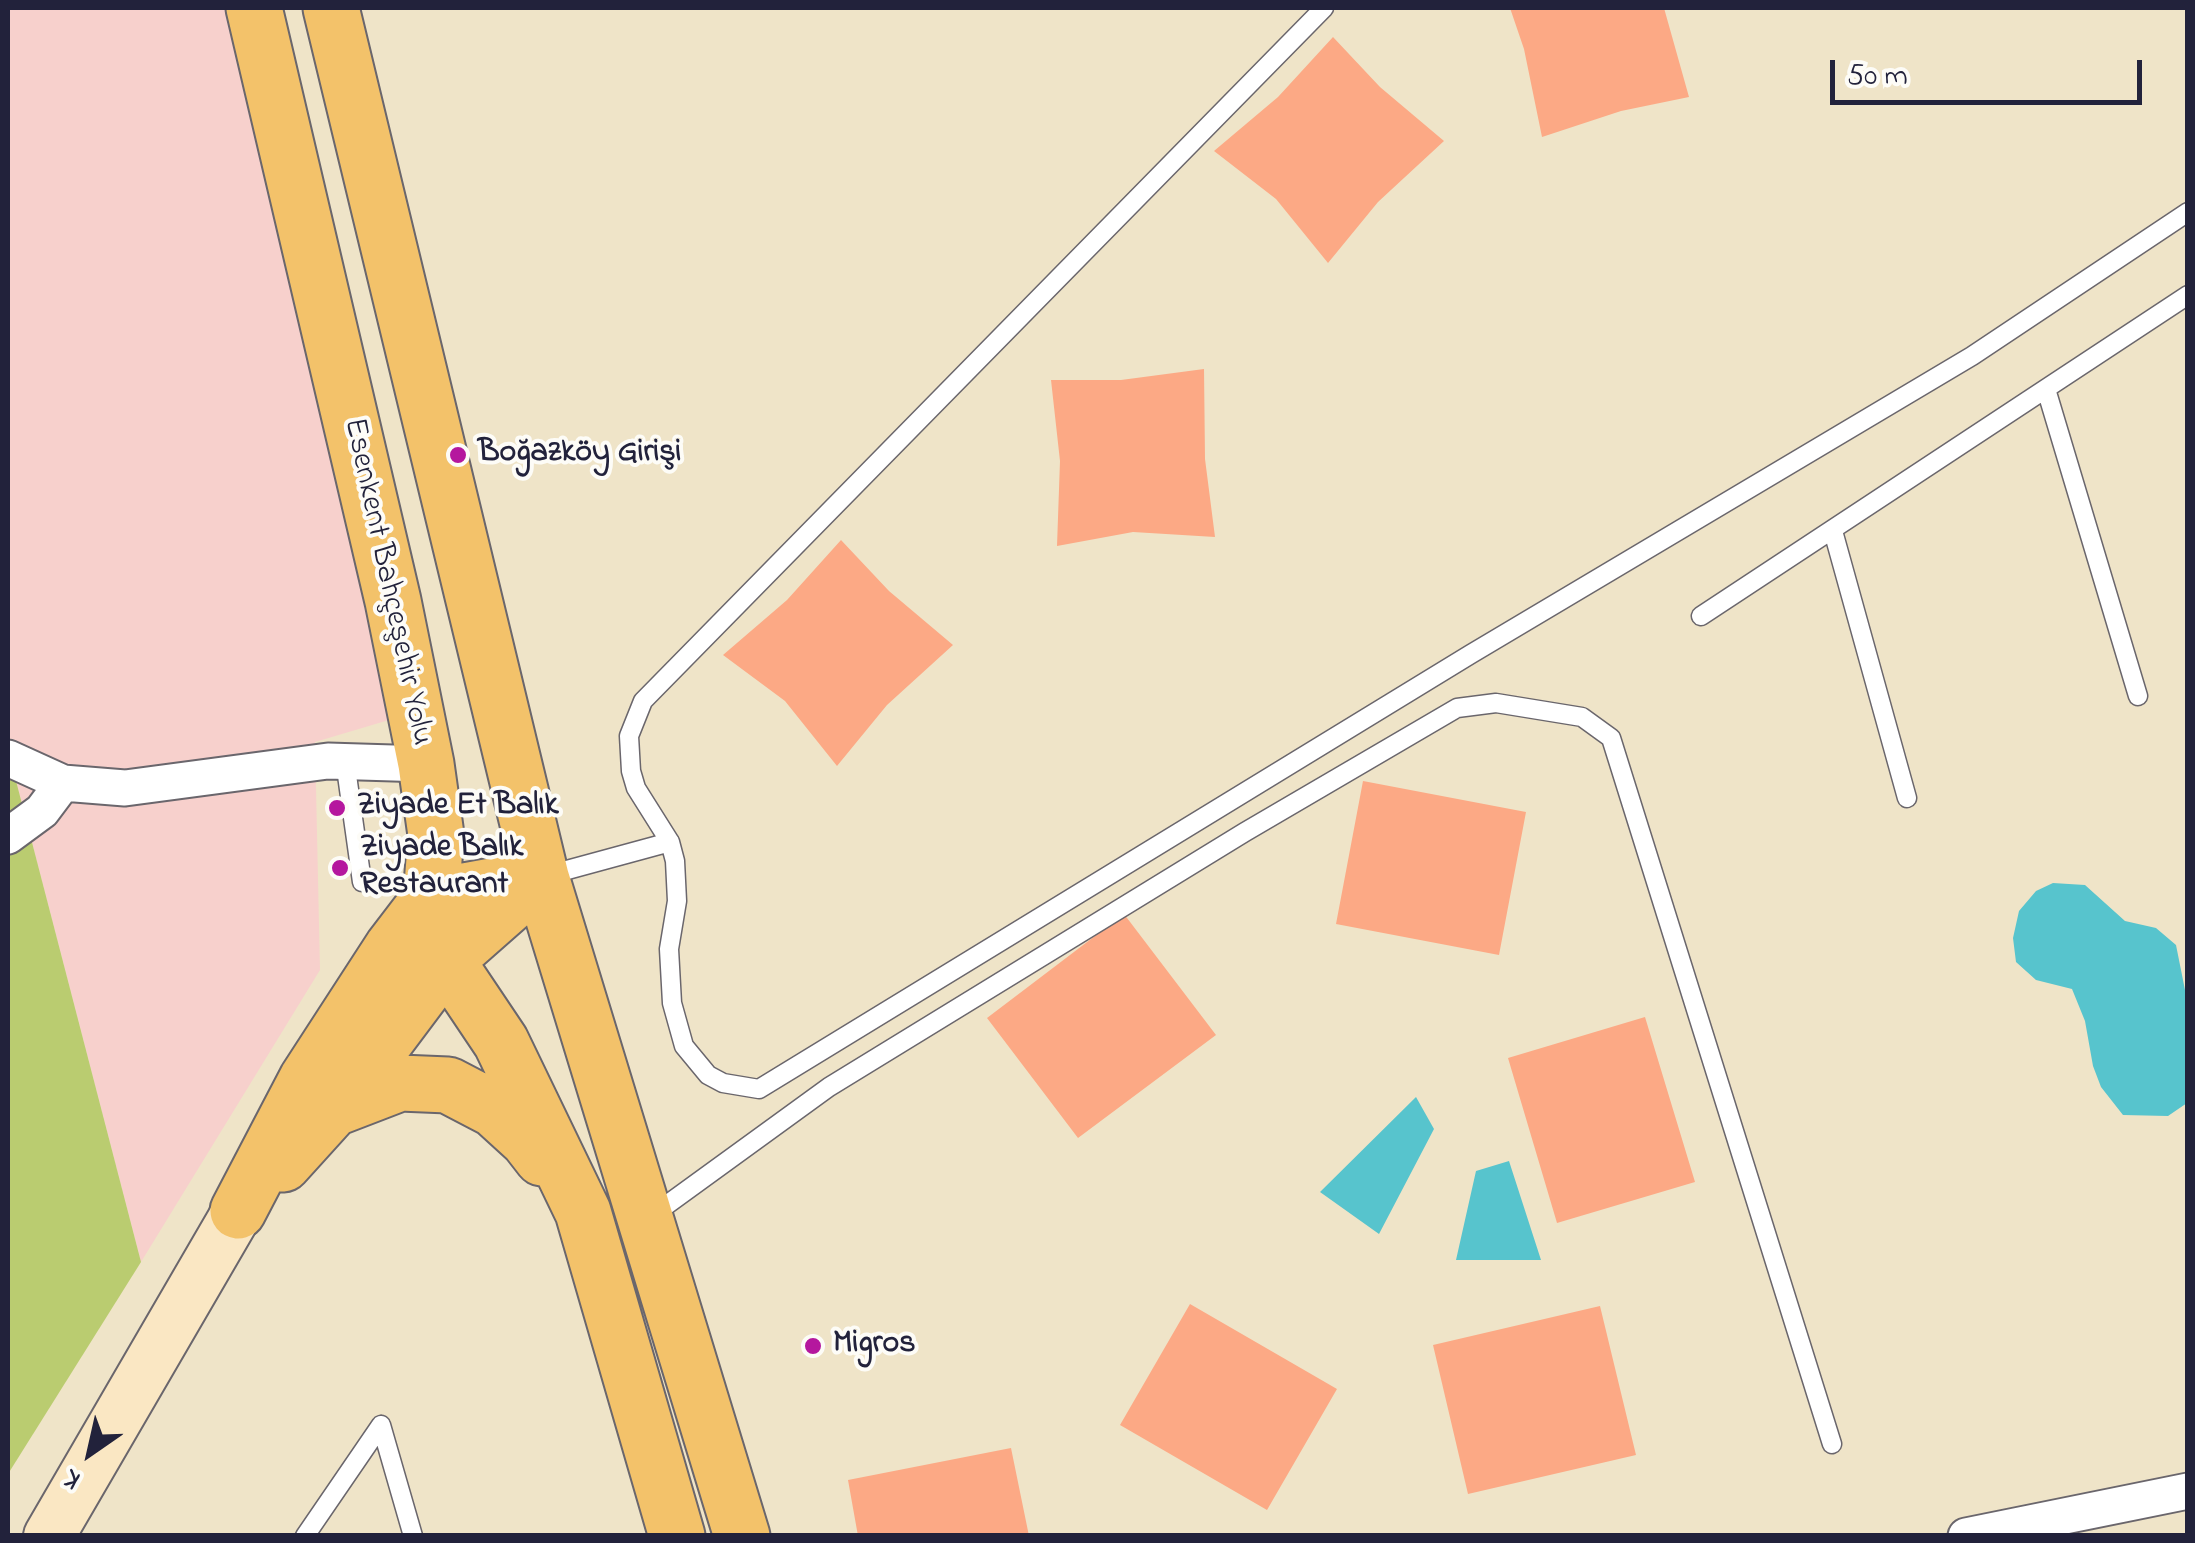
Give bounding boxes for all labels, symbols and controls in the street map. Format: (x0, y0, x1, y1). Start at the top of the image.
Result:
scale bar (1835, 40, 2148, 102)
text: 50 m (1847, 55, 1908, 99)
street label: Esenkent Bahçeşehir Yolu (333, 415, 439, 749)
place label: Boğazköy Girişi (478, 436, 681, 474)
marker: Boğazköy Girişi (447, 444, 469, 466)
place label: Ziyade Et Balık (357, 789, 558, 827)
marker: Ziyade Et Balık (326, 797, 348, 819)
place label: Ziyade Balık Restaurant (360, 831, 523, 906)
marker: Ziyade Balık Restaurant (329, 857, 351, 879)
place label: Migros (833, 1327, 915, 1365)
marker: Migros (802, 1335, 824, 1357)
north arrow (40, 1403, 140, 1503)
text: K (56, 1457, 90, 1499)

